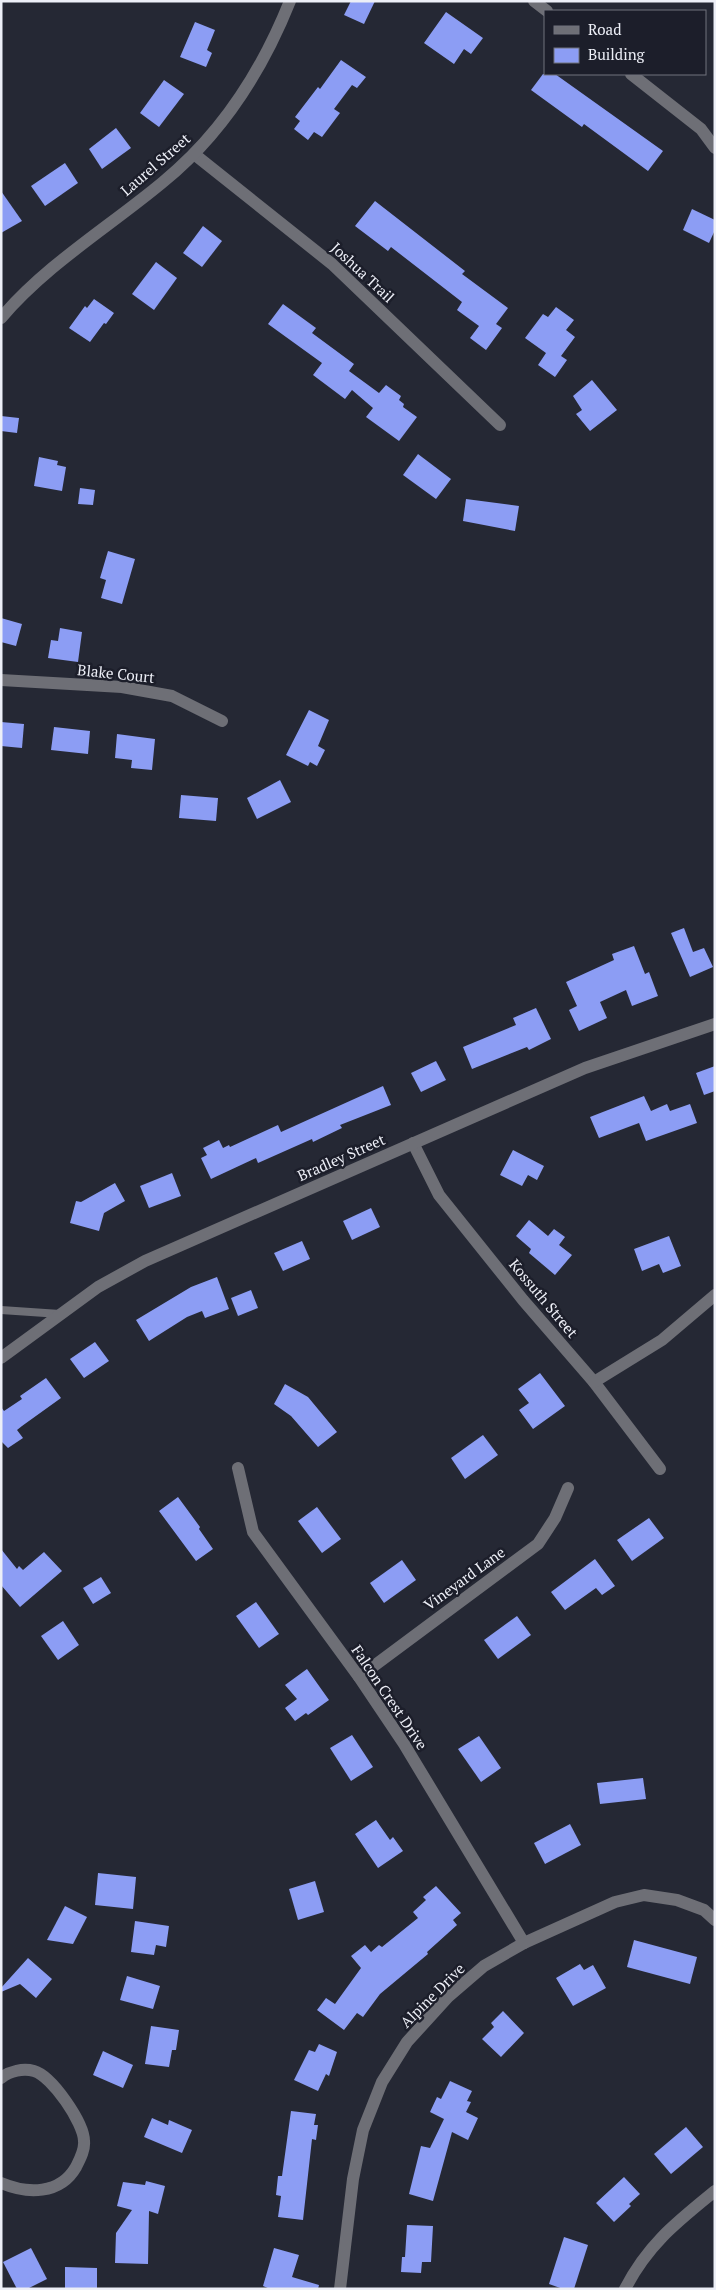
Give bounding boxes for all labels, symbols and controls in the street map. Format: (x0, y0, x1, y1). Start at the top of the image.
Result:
legend (544, 10, 706, 75)
text: Road (588, 19, 621, 39)
text: Building (588, 44, 646, 64)
street label: Laurel Street (116, 128, 194, 200)
street label: Joshua Trail (327, 237, 399, 307)
street label: Blake Court (76, 659, 156, 687)
street label: Bradley Street (294, 1129, 388, 1185)
street label: Kossuth Street (505, 1254, 583, 1342)
street label: Vineyard Lane (419, 1542, 509, 1614)
street label: Falcon Crest Drive (348, 1641, 432, 1753)
street label: Alpine Drive (395, 1958, 469, 2032)

